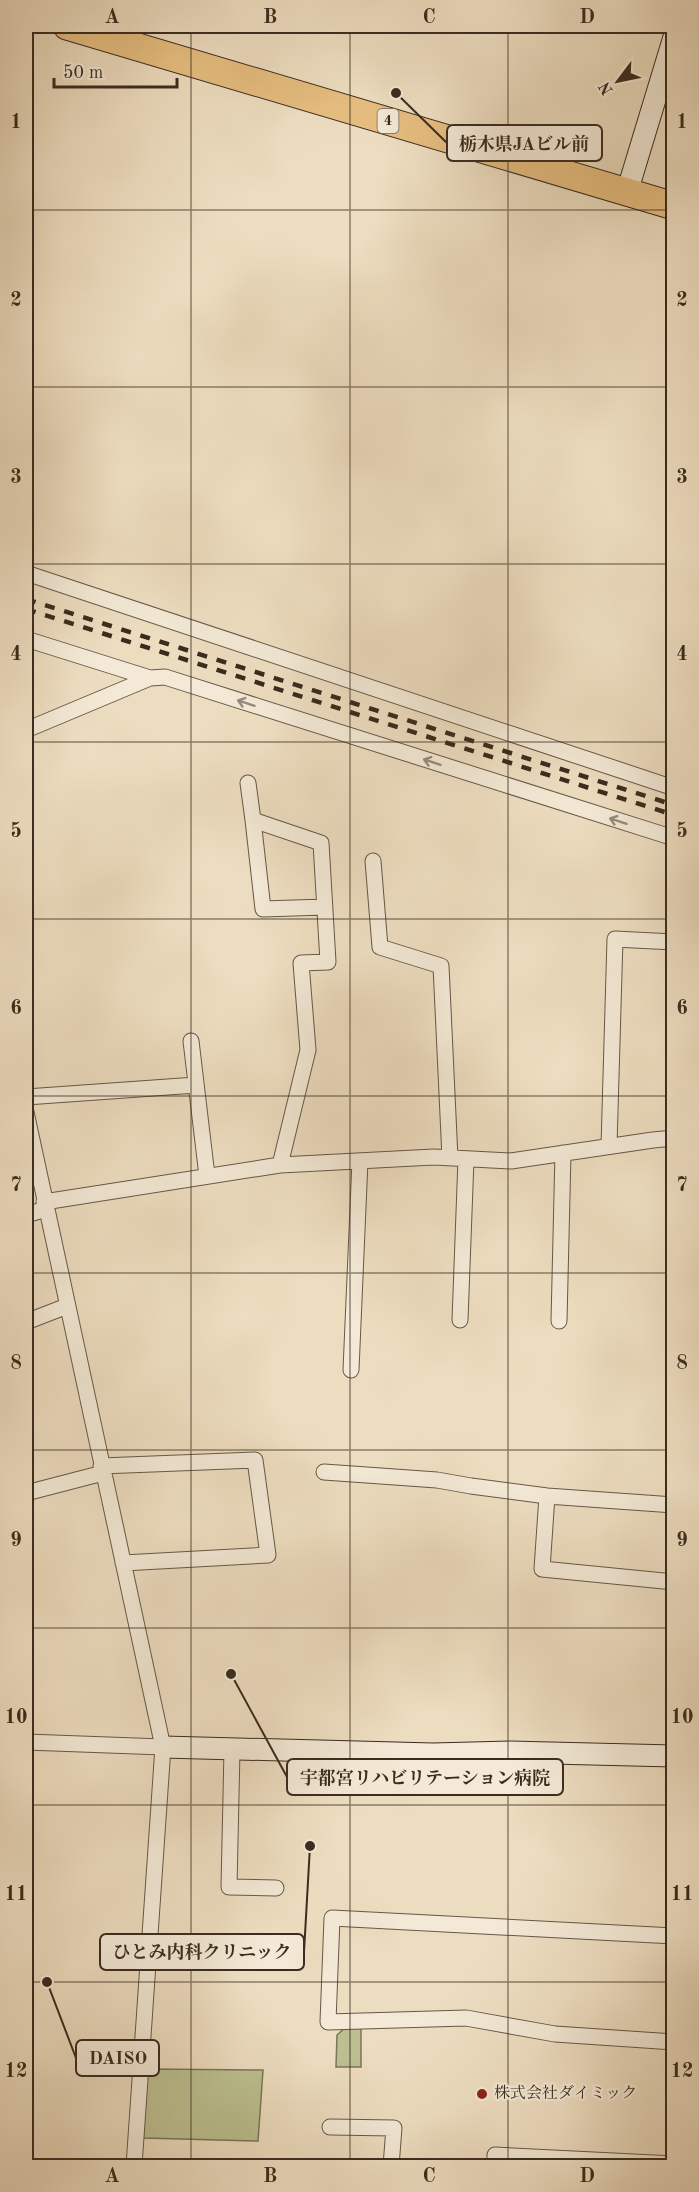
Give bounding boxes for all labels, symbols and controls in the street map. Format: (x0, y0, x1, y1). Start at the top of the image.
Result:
text: A (104, 8, 120, 28)
text: B (263, 8, 277, 28)
text: C (422, 8, 436, 28)
text: D (579, 8, 595, 28)
scale bar (54, 51, 177, 89)
north arrow (588, 51, 648, 111)
text: 50 m (63, 64, 103, 82)
text: N (597, 78, 617, 97)
road number: 4 (378, 109, 398, 133)
text: 1 (10, 113, 22, 133)
text: 1 (676, 113, 688, 133)
callout: 栃木県JAビル前 (447, 125, 602, 161)
text: 栃木県JAビル前 (459, 134, 589, 154)
text: 2 (10, 291, 22, 311)
text: 2 (676, 291, 688, 311)
text: 3 (10, 468, 22, 488)
text: 3 (676, 468, 688, 488)
text: 4 (10, 645, 22, 665)
text: 4 (676, 645, 688, 665)
one-way arrow (237, 697, 256, 708)
one-way arrow (423, 756, 442, 767)
one-way arrow (609, 814, 628, 825)
text: 5 (10, 821, 22, 842)
text: 5 (676, 821, 688, 842)
text: 6 (10, 999, 22, 1019)
text: 6 (676, 999, 688, 1019)
text: 7 (10, 1176, 22, 1196)
text: 7 (676, 1176, 688, 1196)
text: 8 (10, 1354, 22, 1374)
text: 8 (676, 1354, 688, 1374)
text: 9 (10, 1531, 22, 1551)
text: 9 (676, 1531, 688, 1551)
text: 10 (4, 1708, 28, 1728)
text: 10 (670, 1708, 694, 1728)
callout: 宇都宮リハビリテーション病院 (287, 1759, 563, 1795)
text: 宇都宮リハビリテーション病院 (300, 1768, 550, 1788)
text: 11 (4, 1885, 28, 1905)
text: 11 (670, 1885, 694, 1905)
callout: ひとみ内科クリニック (100, 1934, 304, 1970)
text: ひとみ内科クリニック (113, 1942, 291, 1962)
callout: DAISO (76, 2040, 159, 2076)
text: DAISO (89, 2050, 147, 2068)
text: 12 (4, 2062, 28, 2082)
text: 12 (670, 2062, 694, 2082)
place label: 株式会社ダイミック (494, 2084, 637, 2102)
marker: 株式会社ダイミック (475, 2087, 489, 2101)
text: A (104, 2167, 120, 2187)
text: B (263, 2167, 277, 2187)
text: C (422, 2167, 436, 2187)
text: D (579, 2167, 595, 2187)

